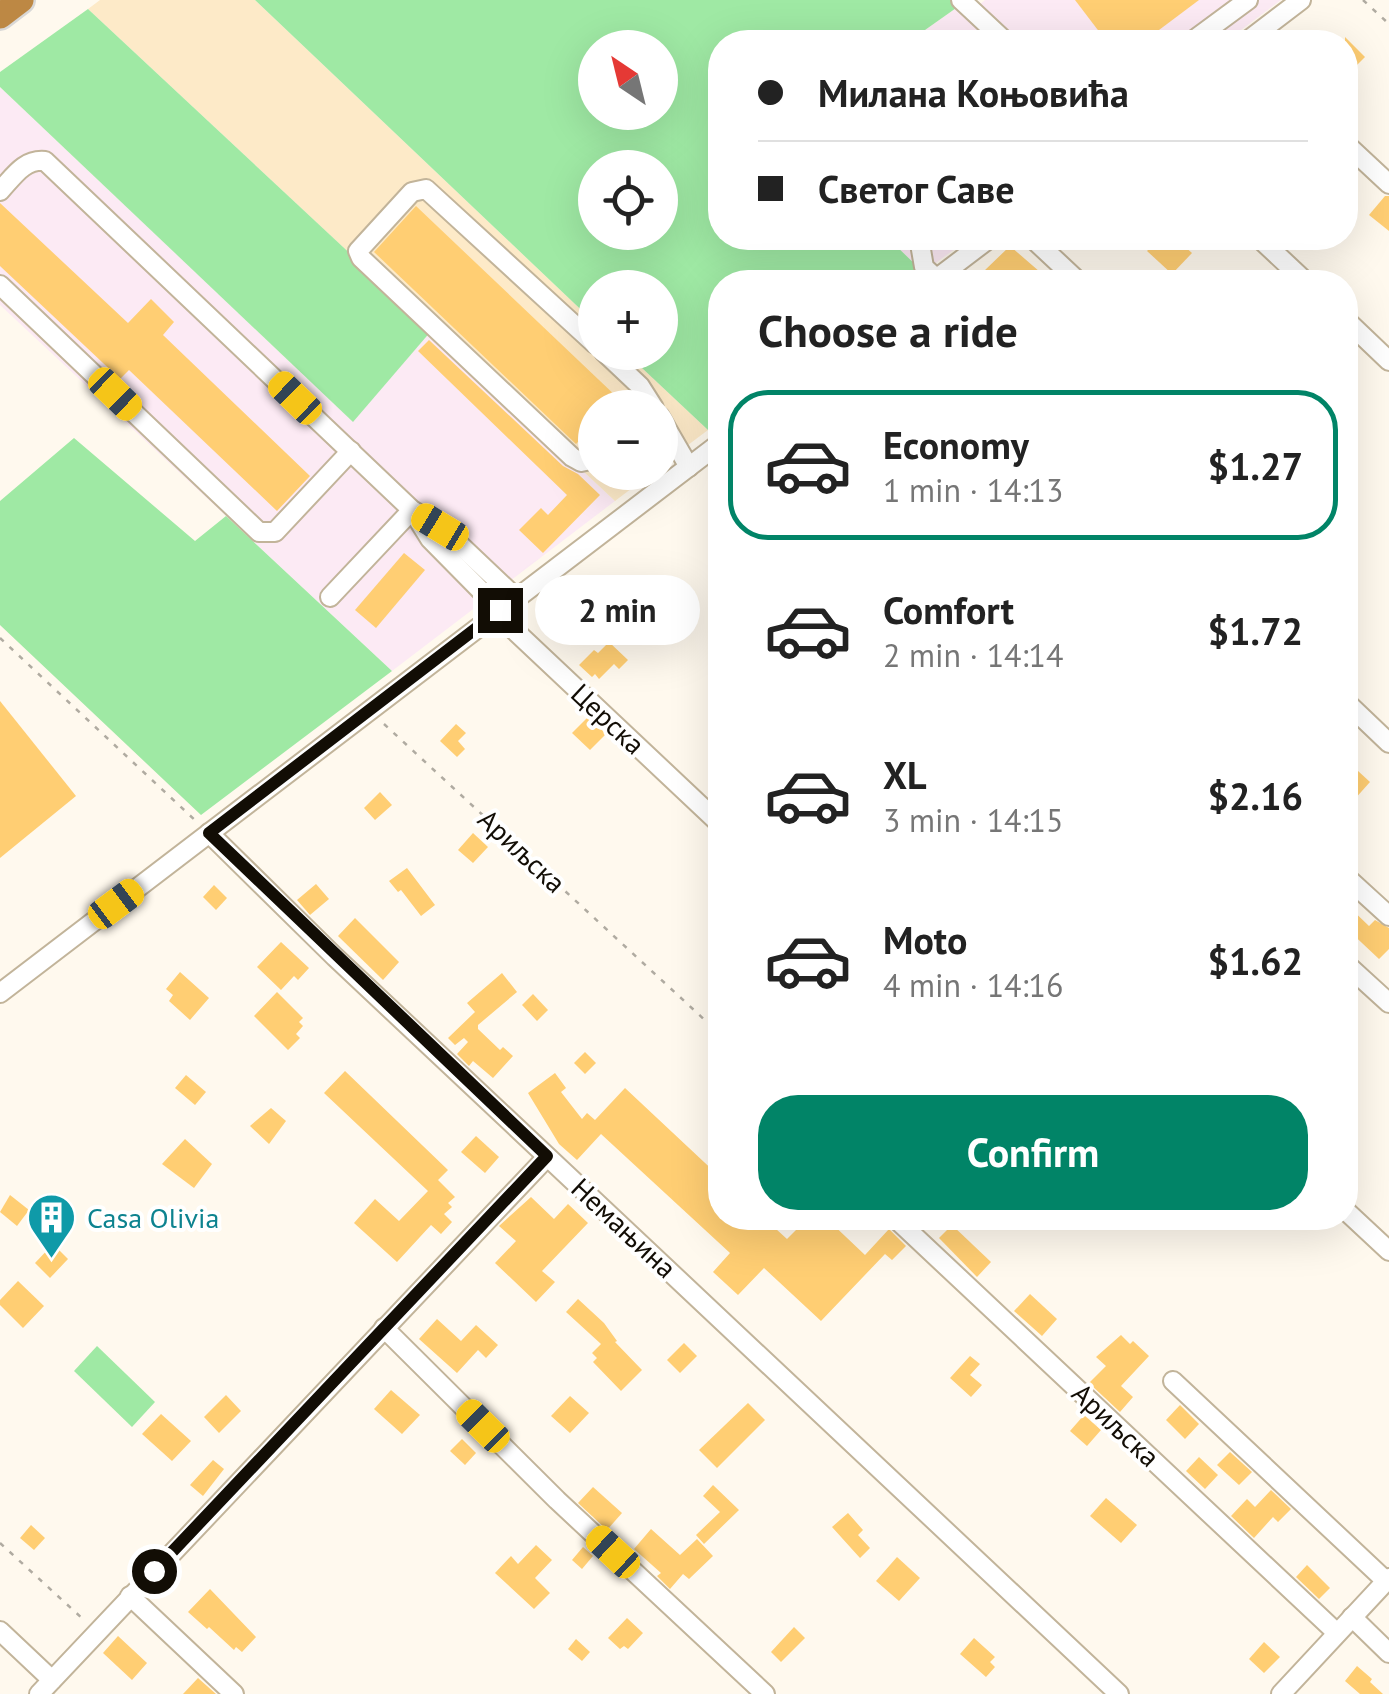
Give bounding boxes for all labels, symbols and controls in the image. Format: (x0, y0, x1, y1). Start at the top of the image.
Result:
north arrow (578, 30, 678, 130)
map controls (578, 30, 678, 490)
text: Милана Коњовића (818, 68, 1129, 117)
button: locate (578, 150, 678, 250)
text: Светог Саве (818, 164, 1014, 213)
button: + (578, 270, 678, 370)
text: Choose a ride (758, 301, 1018, 359)
car (83, 362, 147, 426)
car (263, 366, 327, 430)
button: − (578, 390, 678, 490)
icon: car (763, 420, 853, 510)
text: Economy (883, 420, 1029, 469)
text: $1.27 (1207, 441, 1303, 490)
text: 1 min · 14:13 (883, 469, 1063, 511)
car (407, 499, 473, 555)
callout: 2 min (535, 575, 700, 645)
icon: car (763, 585, 853, 675)
text: Comfort (883, 585, 1014, 634)
route end (478, 588, 523, 633)
text: 2 min (578, 589, 657, 631)
text: $1.72 (1207, 606, 1303, 655)
text: 2 min · 14:14 (883, 634, 1063, 676)
street label: Церска (564, 675, 653, 762)
icon: car (763, 750, 853, 840)
text: XL (883, 750, 927, 799)
text: $2.16 (1207, 771, 1303, 820)
text: 3 min · 14:15 (883, 799, 1063, 841)
street label: Ариљска (471, 801, 574, 901)
car (83, 874, 149, 934)
icon: car (763, 915, 853, 1005)
text: Moto (883, 915, 967, 964)
text: $1.62 (1207, 936, 1303, 985)
text: 4 min · 14:16 (883, 964, 1063, 1006)
button: Confirm (758, 1095, 1308, 1210)
street label: Немањина (564, 1169, 685, 1286)
building icon: Casa Olivia (26, 1192, 78, 1260)
place label: Casa Olivia (87, 1199, 219, 1236)
street label: Ариљска (1065, 1375, 1168, 1475)
car (451, 1394, 515, 1458)
car (581, 1521, 645, 1583)
route start (132, 1549, 177, 1594)

